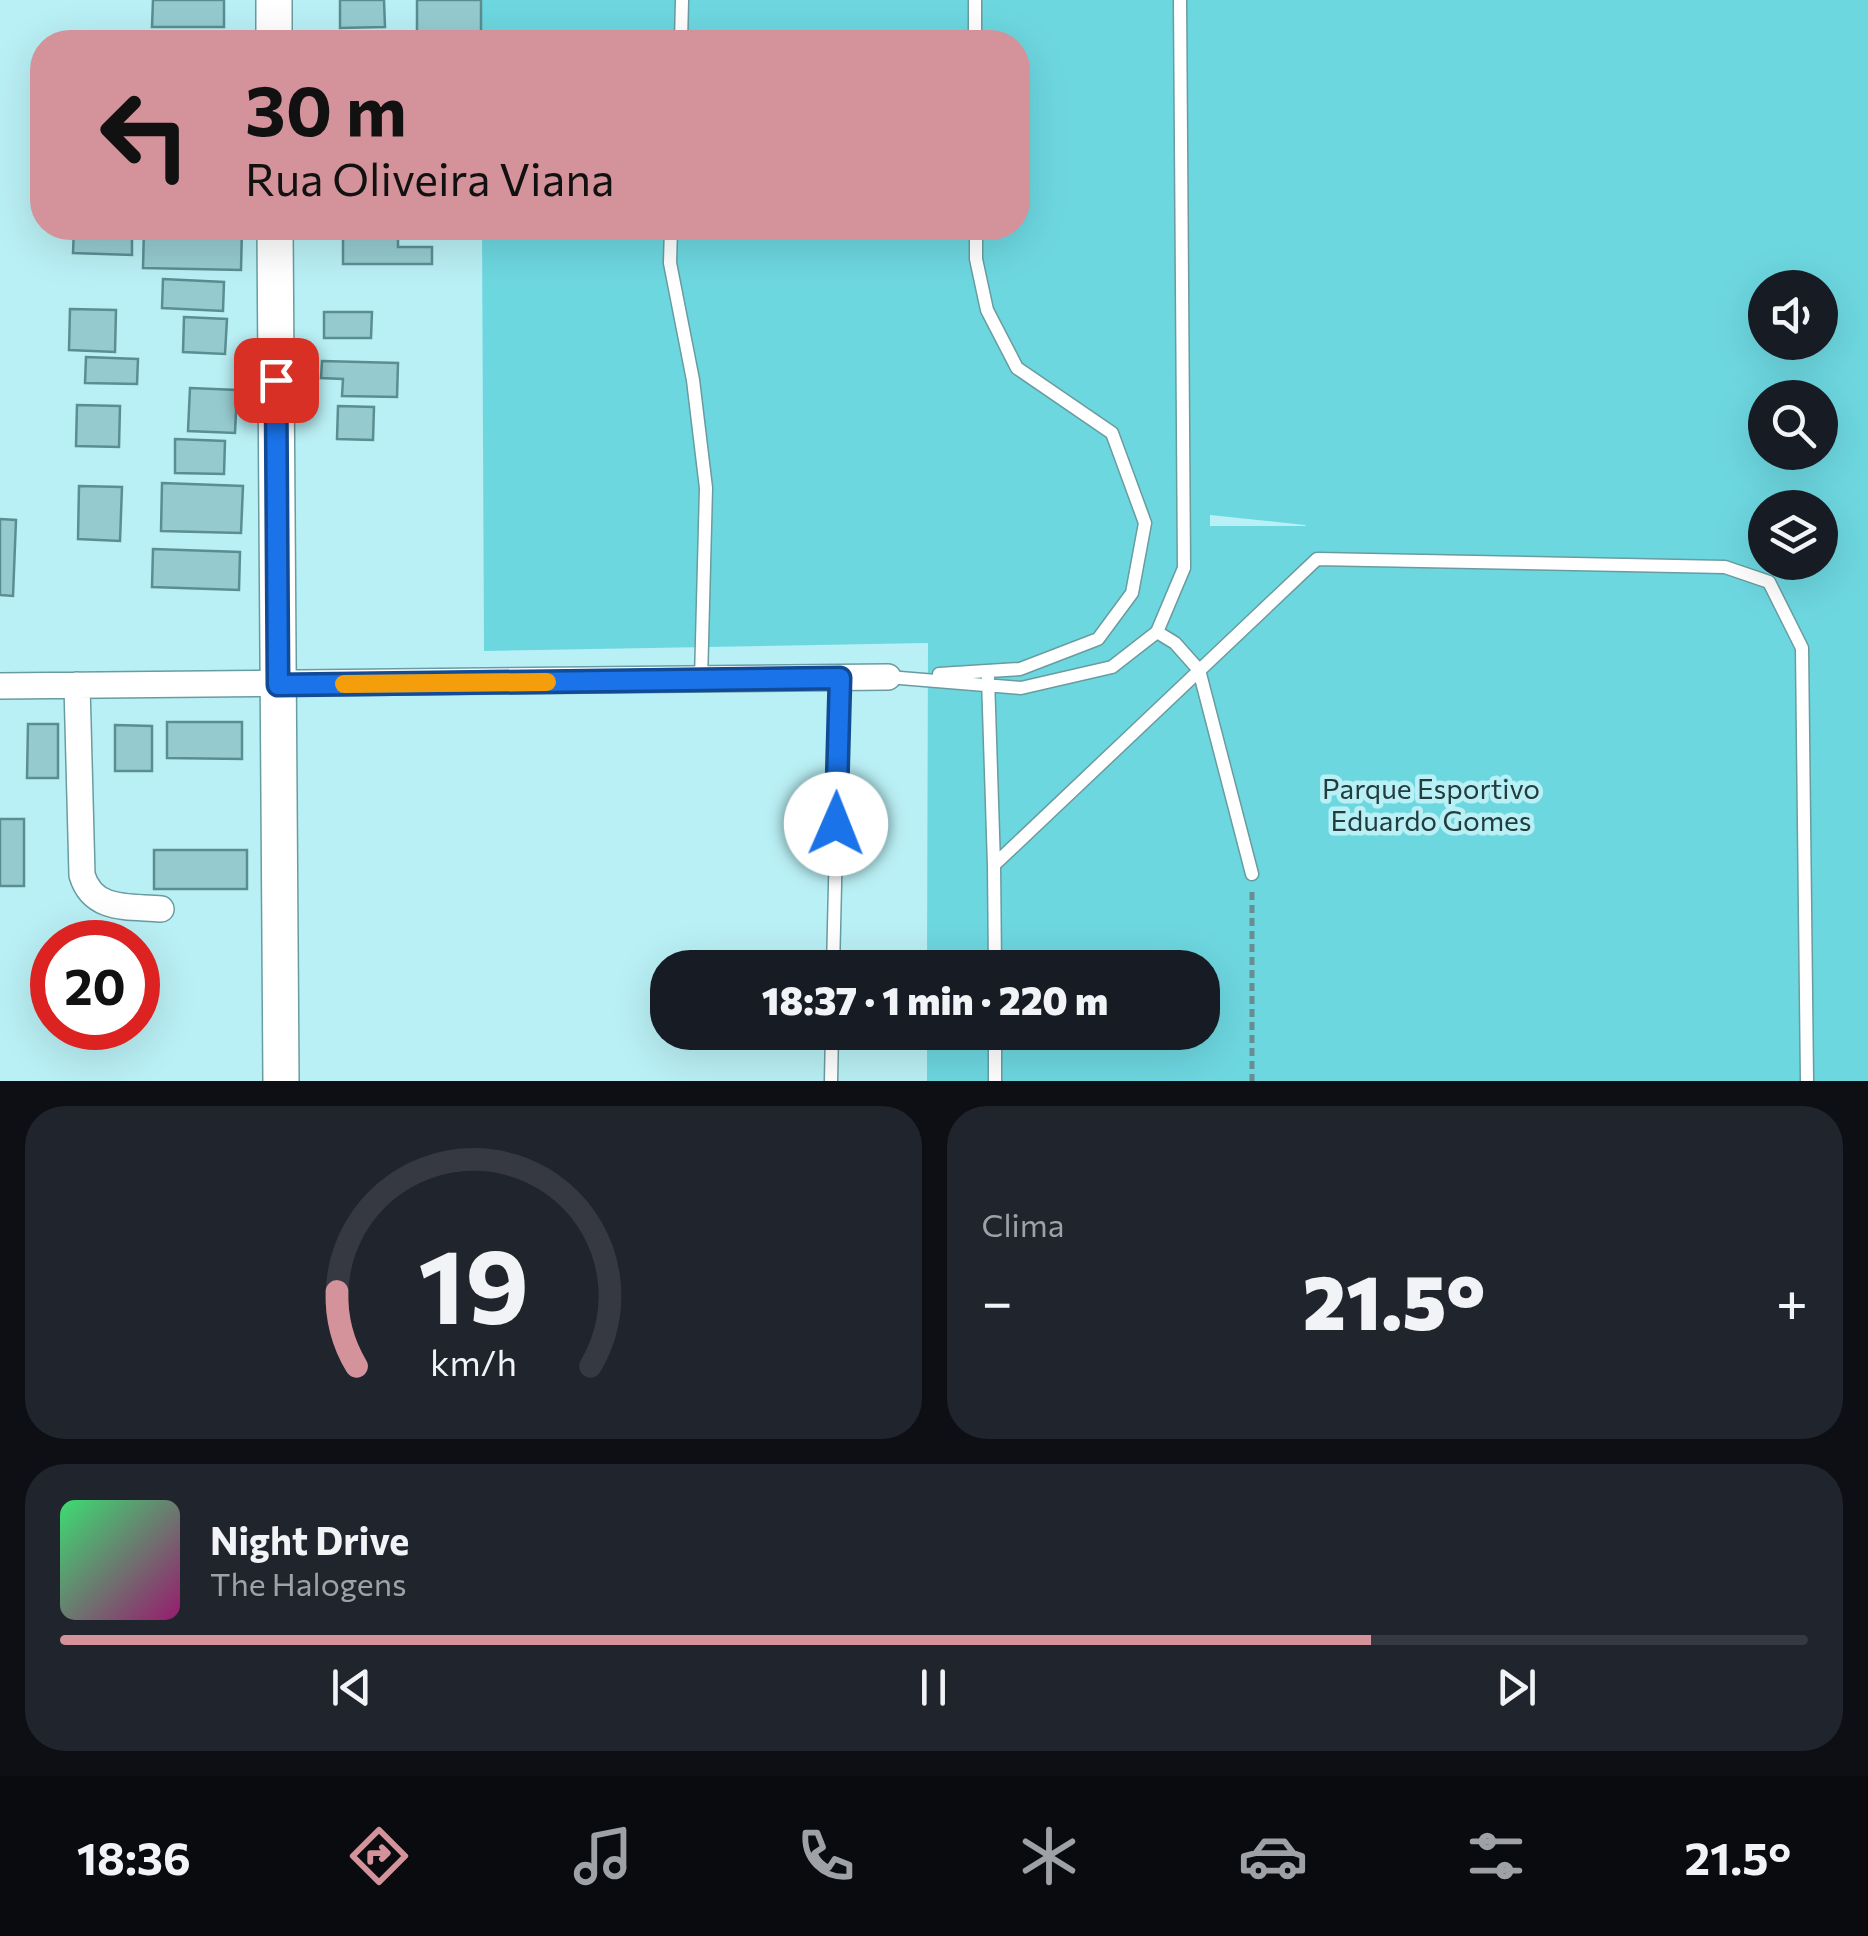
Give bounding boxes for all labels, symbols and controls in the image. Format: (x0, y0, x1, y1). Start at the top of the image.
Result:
text: 30 m (245, 65, 407, 150)
icon: left (80, 70, 210, 200)
text: Rua Oliveira Viana (245, 150, 615, 205)
map controls (1748, 270, 1838, 580)
button: sound (1748, 270, 1838, 360)
pin (234, 338, 319, 423)
icon: arrive (249, 353, 304, 408)
button: search (1748, 380, 1838, 470)
button: layers (1748, 490, 1838, 580)
park label: Parque Esportivo Eduardo Gomes (1322, 771, 1540, 837)
position arrow (784, 772, 888, 876)
speed limit sign: 20 (30, 920, 160, 1050)
text: 18:37 · 1 min · 220 m (762, 976, 1108, 1023)
text: Clima (982, 1204, 1064, 1244)
text: 19 (418, 1218, 529, 1345)
text: 21.5° (1303, 1254, 1486, 1345)
text: − (982, 1266, 1013, 1333)
text: + (1776, 1266, 1808, 1333)
text: km/h (430, 1340, 517, 1383)
text: Night Drive (210, 1516, 409, 1563)
text: The Halogens (210, 1563, 407, 1603)
icon: previous (324, 1660, 379, 1715)
icon: pause (906, 1660, 961, 1715)
icon: next (1489, 1660, 1544, 1715)
icon: directions (344, 1821, 414, 1891)
icon: music (568, 1821, 638, 1891)
icon: phone (791, 1821, 861, 1891)
icon: climate (1014, 1821, 1084, 1891)
icon: car (1238, 1821, 1308, 1891)
icon: filters (1461, 1821, 1531, 1891)
text: 18:36 (77, 1829, 191, 1884)
text: 21.5° (1684, 1829, 1791, 1884)

